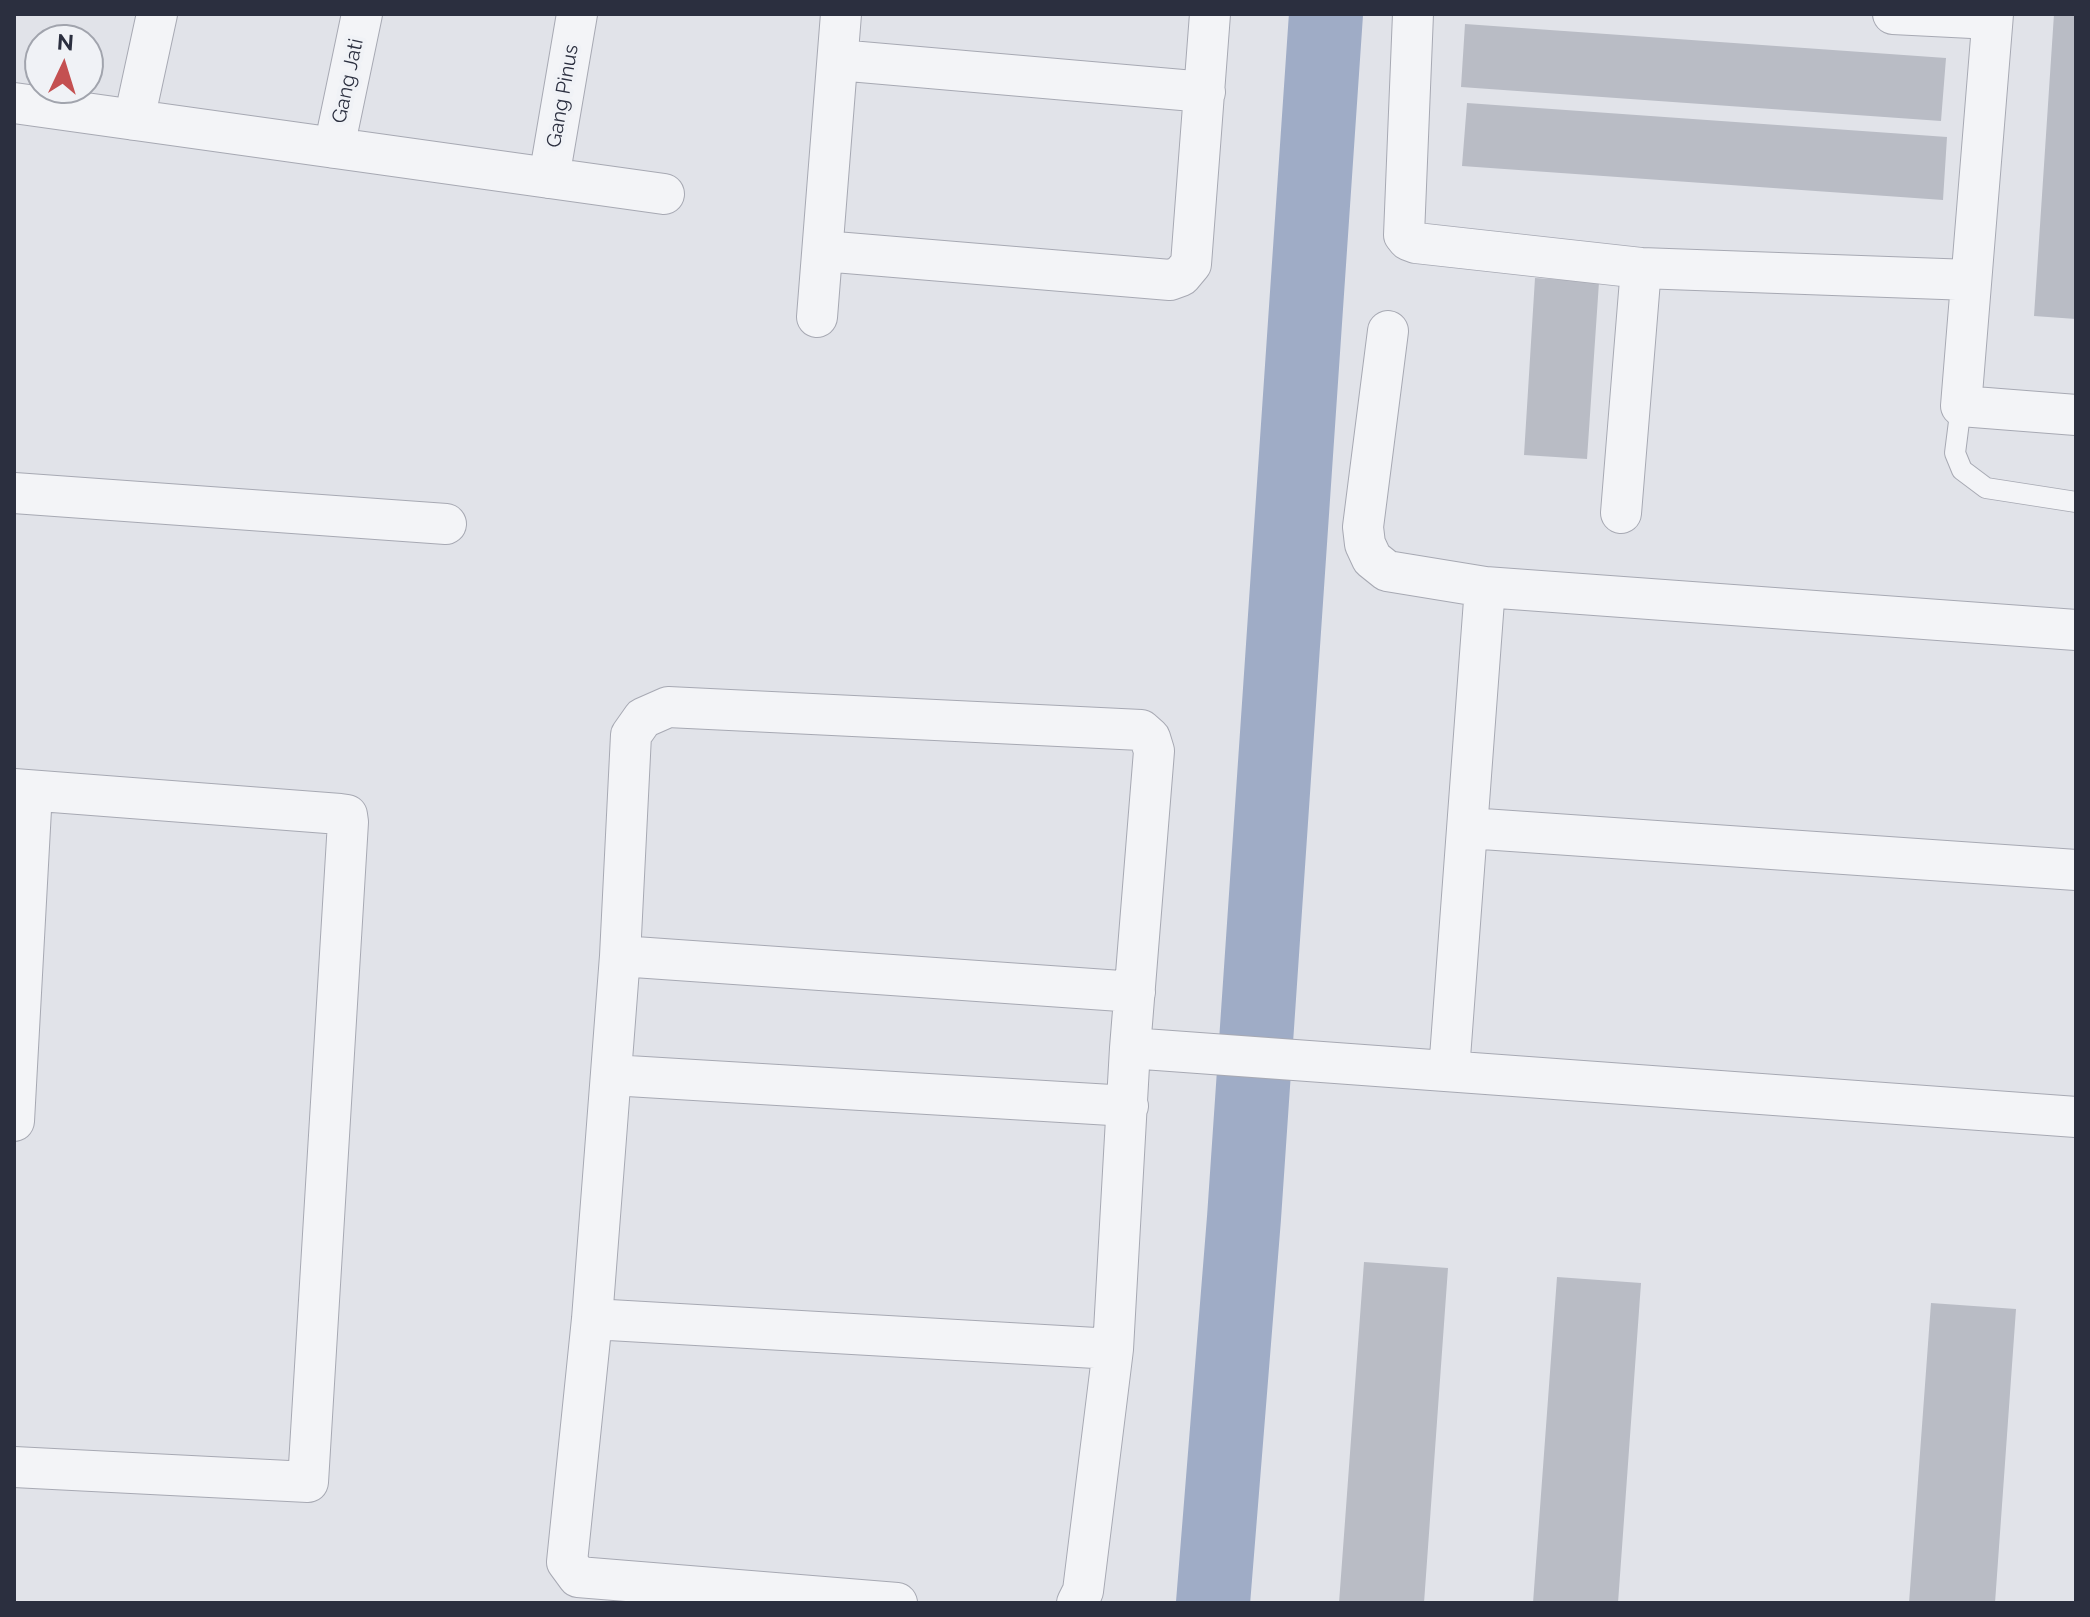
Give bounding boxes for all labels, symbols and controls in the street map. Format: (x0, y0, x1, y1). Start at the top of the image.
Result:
north arrow (24, 24, 104, 104)
text: N (56, 28, 75, 56)
street label: Gang Jati (327, 37, 369, 125)
street label: Gang Pinus (542, 43, 584, 149)

